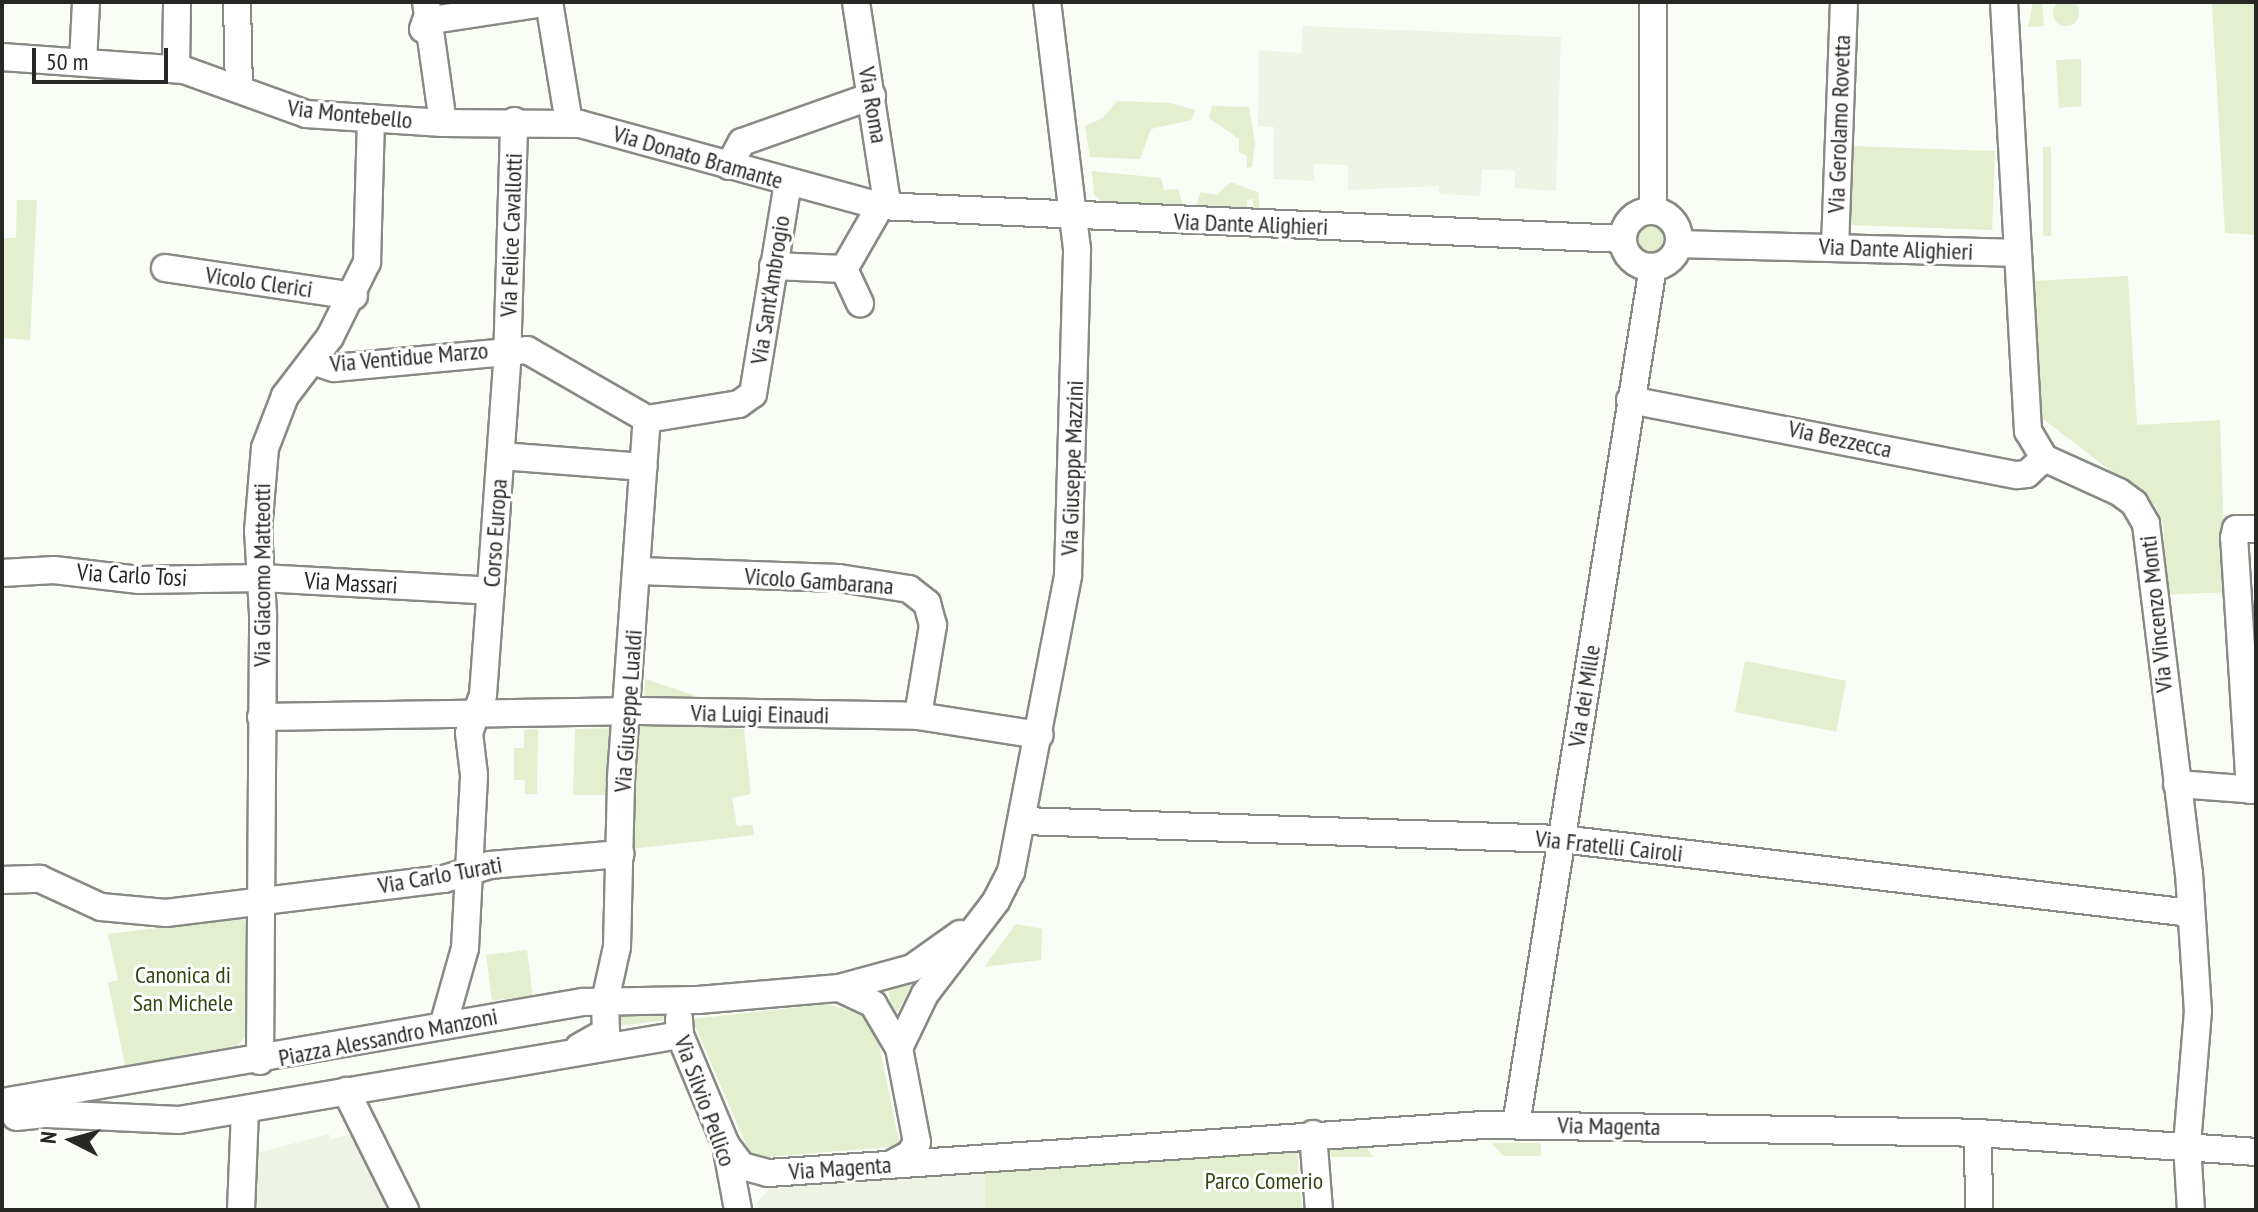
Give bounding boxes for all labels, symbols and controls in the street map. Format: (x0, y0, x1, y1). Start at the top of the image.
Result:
scale bar (36, 32, 172, 82)
street label: Via Gerolamo Rovetta (1821, 34, 1857, 214)
text: 50 m (46, 46, 88, 77)
street label: Via Roma (852, 64, 894, 146)
street label: Via Montebello (286, 93, 414, 135)
street label: Via Donato Bramante (610, 119, 786, 195)
street label: Via Felice Cavallotti (494, 153, 528, 317)
street label: Via Dante Alighieri (1173, 207, 1329, 241)
street label: Via Sant'Ambrogio (744, 214, 796, 366)
street label: Via Dante Alighieri (1818, 232, 1974, 266)
street label: Vicolo Clerici (204, 260, 314, 304)
street label: Via Ventidue Marzo (328, 336, 490, 378)
street label: Via Giuseppe Mazzini (1055, 380, 1089, 556)
street label: Via Bezzecca (1786, 414, 1894, 464)
street label: Corso Europa (477, 478, 513, 588)
street label: Via Giacomo Matteotti (248, 483, 276, 667)
street label: Via Vincenzo Monti (2133, 534, 2179, 694)
street label: Via Carlo Tosi (76, 558, 188, 592)
street label: Vicolo Gambarana (744, 561, 894, 601)
street label: Via Massari (304, 566, 398, 600)
street label: Via Giuseppe Lualdi (608, 629, 648, 793)
street label: Via dei Mille (1562, 643, 1606, 749)
street label: Via Luigi Einaudi (690, 698, 830, 730)
street label: Via Fratelli Cairoli (1534, 824, 1684, 868)
street label: Via Carlo Turati (375, 850, 505, 900)
park label: Canonica di San Michele (133, 961, 233, 1017)
street label: Piazza Alessandro Manzoni (276, 1002, 500, 1072)
street label: Via Silvio Pellico (668, 1032, 742, 1170)
north arrow (32, 1100, 112, 1180)
street label: Via Magenta (1557, 1111, 1661, 1141)
text: N (34, 1130, 63, 1145)
street label: Via Magenta (788, 1150, 892, 1186)
park label: Parco Comerio (1205, 1167, 1323, 1195)

